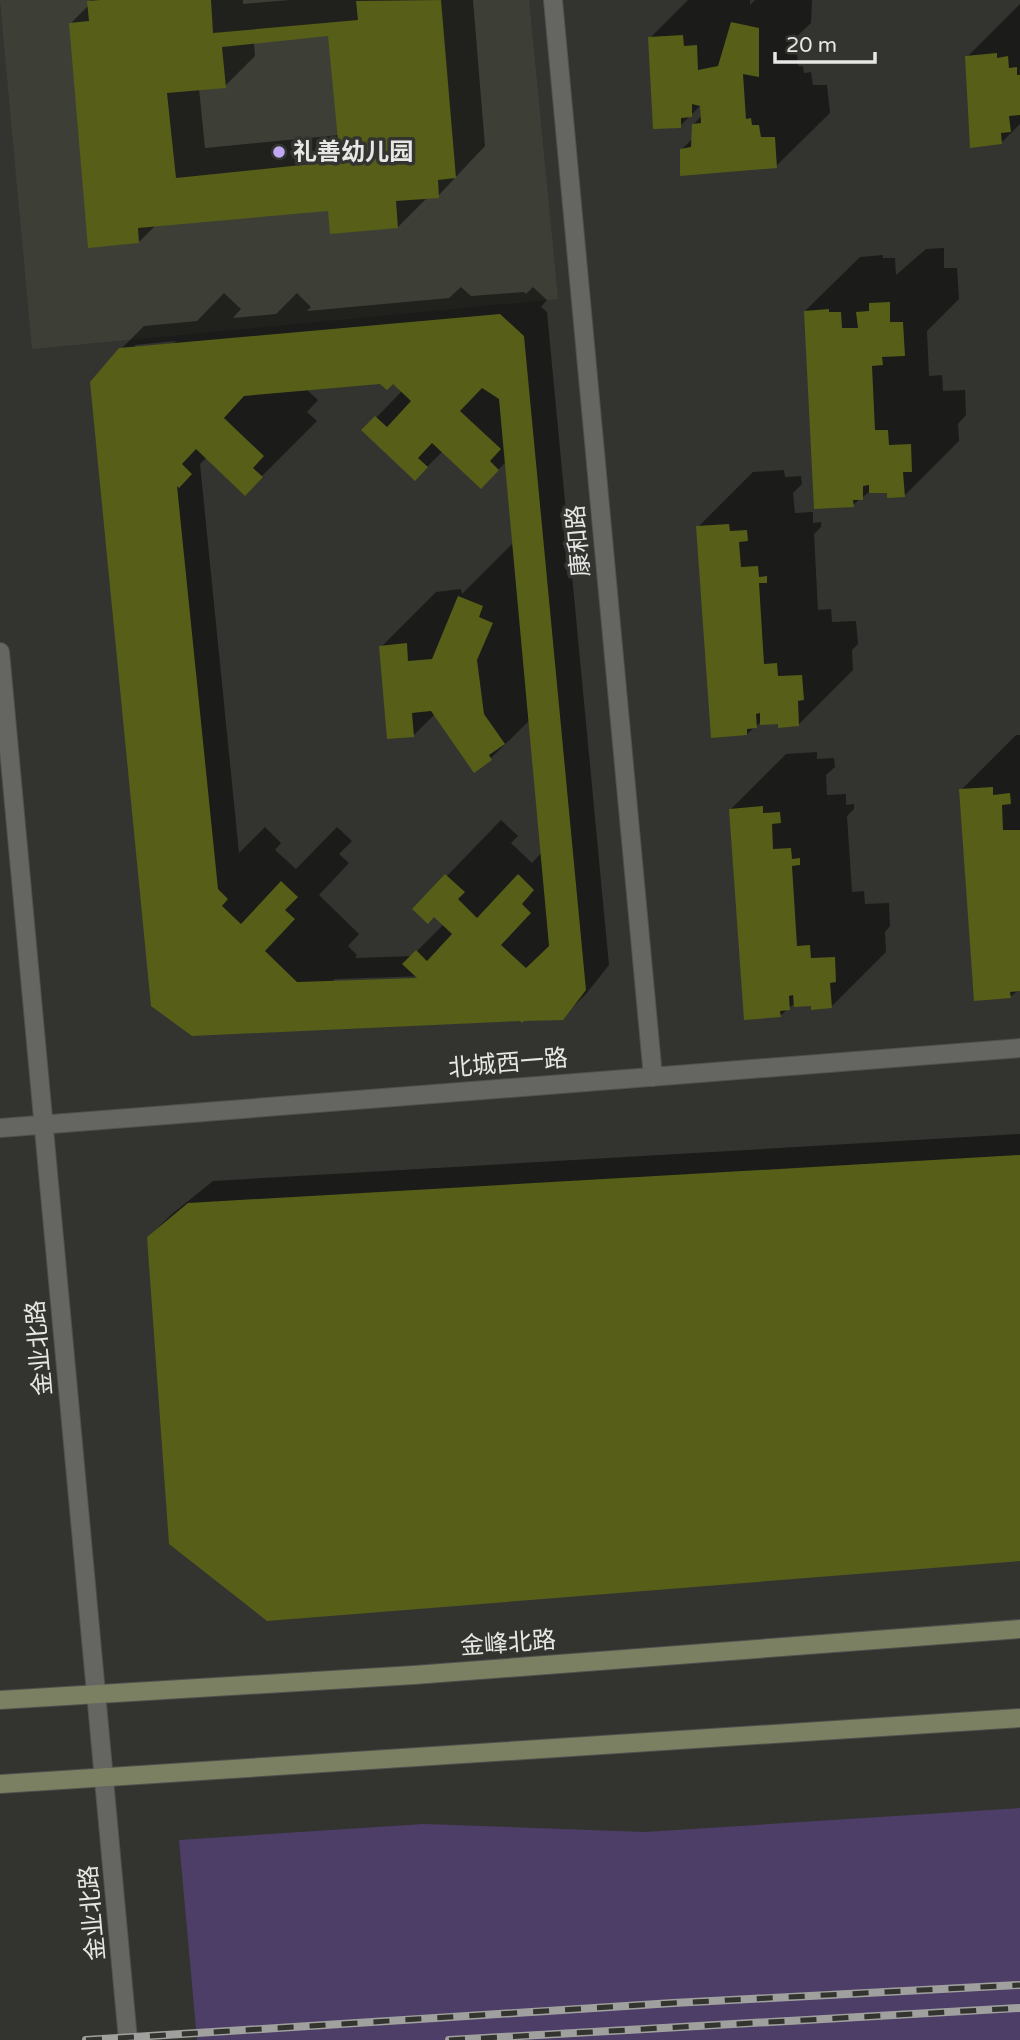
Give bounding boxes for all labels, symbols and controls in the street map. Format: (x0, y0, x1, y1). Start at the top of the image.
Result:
scale bar (775, 21, 875, 65)
text: 20 m (786, 33, 837, 58)
place label: 礼善幼儿园 (293, 138, 413, 167)
marker: 礼善幼儿园 (271, 144, 287, 160)
street label: 康和路 (561, 504, 596, 578)
street label: 北城西一路 (447, 1044, 569, 1083)
street label: 金业北路 (21, 1299, 58, 1397)
street label: 金峰北路 (459, 1626, 557, 1661)
street label: 金业北路 (74, 1864, 111, 1962)

